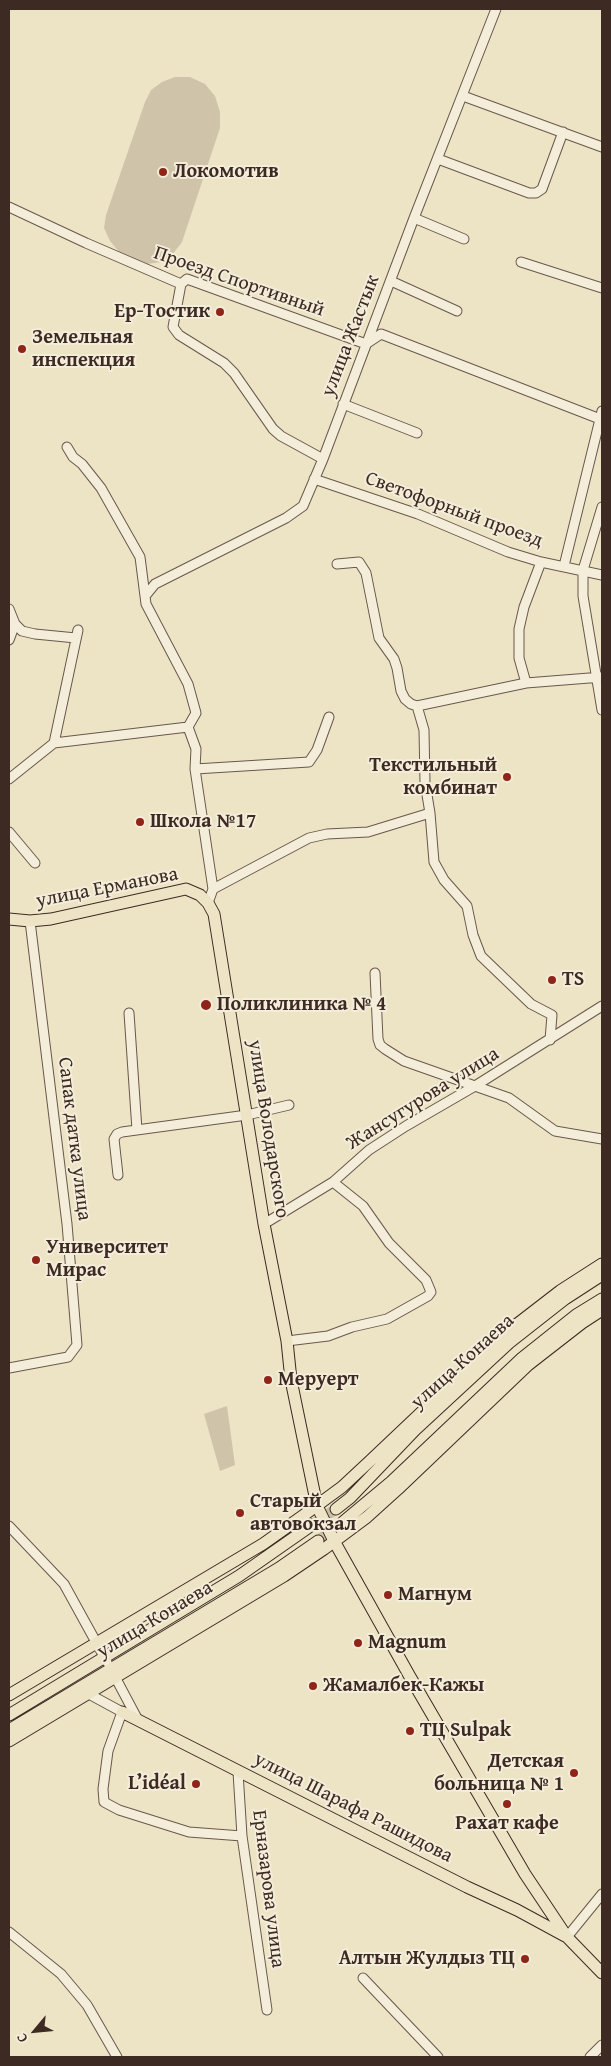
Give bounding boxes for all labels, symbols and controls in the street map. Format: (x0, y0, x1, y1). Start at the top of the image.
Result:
place label: Локомотив (173, 160, 279, 184)
marker: Локомотив (157, 166, 169, 178)
street label: Проезд Спортивный (150, 241, 328, 323)
street label: улица Жастык (317, 272, 385, 400)
place label: Ер-Тостик (114, 300, 210, 324)
marker: Ер-Тостик (214, 306, 226, 318)
place label: Земельная инспекция (32, 326, 135, 373)
marker: Земельная инспекция (16, 343, 28, 355)
street label: Светофорный проезд (362, 467, 546, 553)
place label: Текстильный комбинат (369, 754, 497, 801)
marker: Текстильный комбинат (501, 771, 513, 783)
place label: Школа №17 (150, 810, 256, 834)
marker: Школа №17 (134, 816, 146, 828)
street label: улица Ерманова (34, 862, 180, 914)
place label: TS (562, 968, 584, 992)
marker: TS (546, 974, 558, 986)
place label: Поликлиника № 4 (217, 993, 386, 1017)
marker: Поликлиника № 4 (199, 998, 213, 1012)
street label: улица Володарского (242, 1038, 294, 1220)
street label: Жансугурова улица (342, 1042, 504, 1156)
street label: Сапак датка улица (52, 1056, 96, 1222)
place label: Университет Мирас (46, 1236, 168, 1283)
marker: Университет Мирас (30, 1254, 42, 1266)
street label: улица Конаева (406, 1309, 520, 1415)
place label: Меруерт (278, 1368, 358, 1392)
marker: Меруерт (262, 1374, 274, 1386)
place label: Старый автовокзал (250, 1490, 356, 1537)
marker: Старый автовокзал (234, 1507, 246, 1519)
street label: улица Конаева (93, 1576, 217, 1664)
place label: Магнум (398, 1583, 472, 1607)
marker: Магнум (382, 1589, 394, 1601)
place label: Magnum (368, 1631, 446, 1655)
marker: Magnum (352, 1637, 364, 1649)
place label: Жамалбек-Кажы (323, 1674, 484, 1698)
marker: Жамалбек-Кажы (307, 1680, 319, 1692)
place label: ТЦ Sulpak (420, 1719, 511, 1743)
marker: ТЦ Sulpak (404, 1725, 416, 1737)
street label: улица Шарафа Рашидова (250, 1747, 456, 1869)
place label: Детская больница № 1 (434, 1750, 564, 1797)
marker: Детская больница № 1 (568, 1767, 580, 1779)
place label: L’idéal (128, 1772, 186, 1796)
marker: L’idéal (190, 1778, 202, 1790)
marker: Рахат кафе (501, 1798, 513, 1810)
street label: Ерназарова улица (246, 1809, 290, 1969)
place label: Рахат кафе (455, 1812, 559, 1836)
place label: Алтын Жулдыз ТЦ (339, 1947, 515, 1971)
marker: Алтын Жулдыз ТЦ (519, 1953, 531, 1965)
north arrow (10, 2006, 60, 2056)
text: С (11, 2030, 32, 2046)

